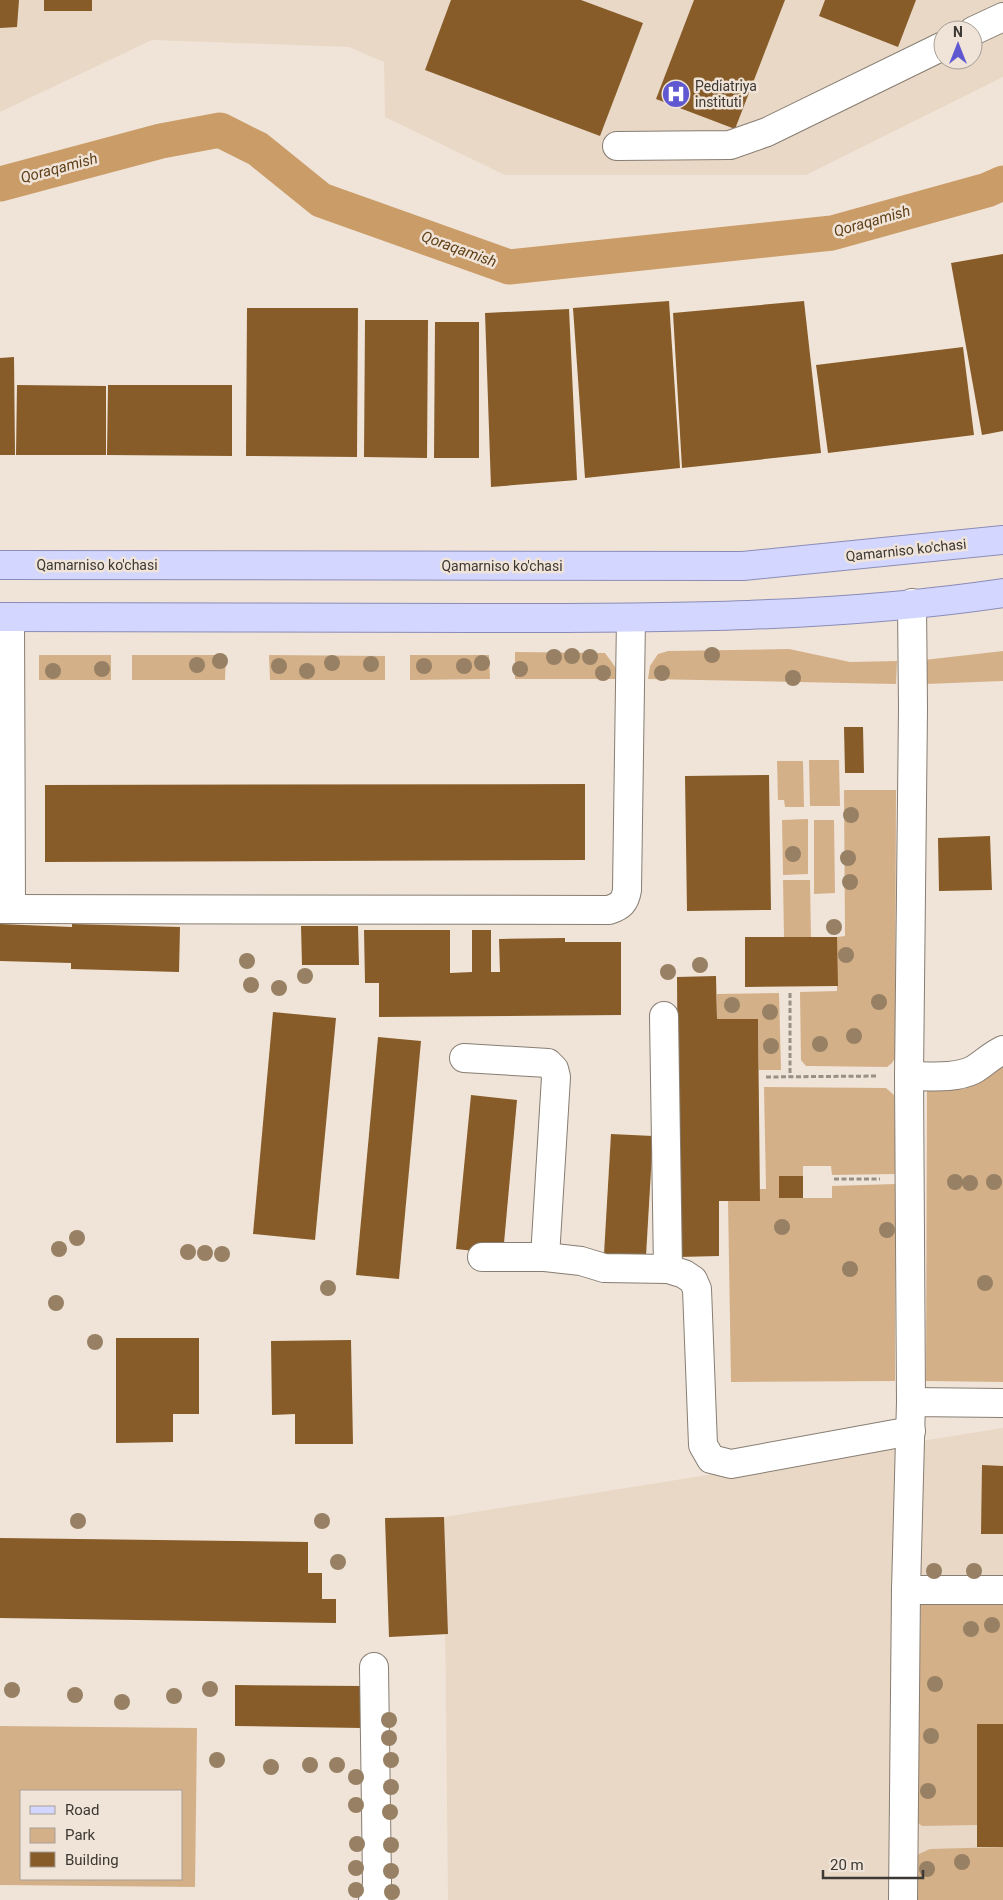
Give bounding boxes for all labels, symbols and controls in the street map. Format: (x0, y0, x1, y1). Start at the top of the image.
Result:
north arrow (933, 20, 983, 70)
text: N (953, 24, 963, 40)
place label: Pediatriya instituti (695, 78, 757, 110)
hospital icon: Pediatriya instituti (661, 79, 691, 109)
water label: Qoraqamish (19, 149, 99, 187)
water label: Qoraqamish (832, 201, 912, 241)
water label: Qoraqamish (419, 227, 499, 271)
street label: Qamarniso ko'chasi (845, 536, 967, 564)
street label: Qamarniso ko'chasi (36, 557, 158, 573)
street label: Qamarniso ko'chasi (441, 558, 563, 574)
legend (20, 1790, 182, 1880)
text: Road (65, 1801, 99, 1819)
text: Park (65, 1826, 96, 1844)
scale bar (823, 1848, 923, 1880)
text: Building (65, 1851, 119, 1869)
text: 20 m (830, 1856, 864, 1874)

